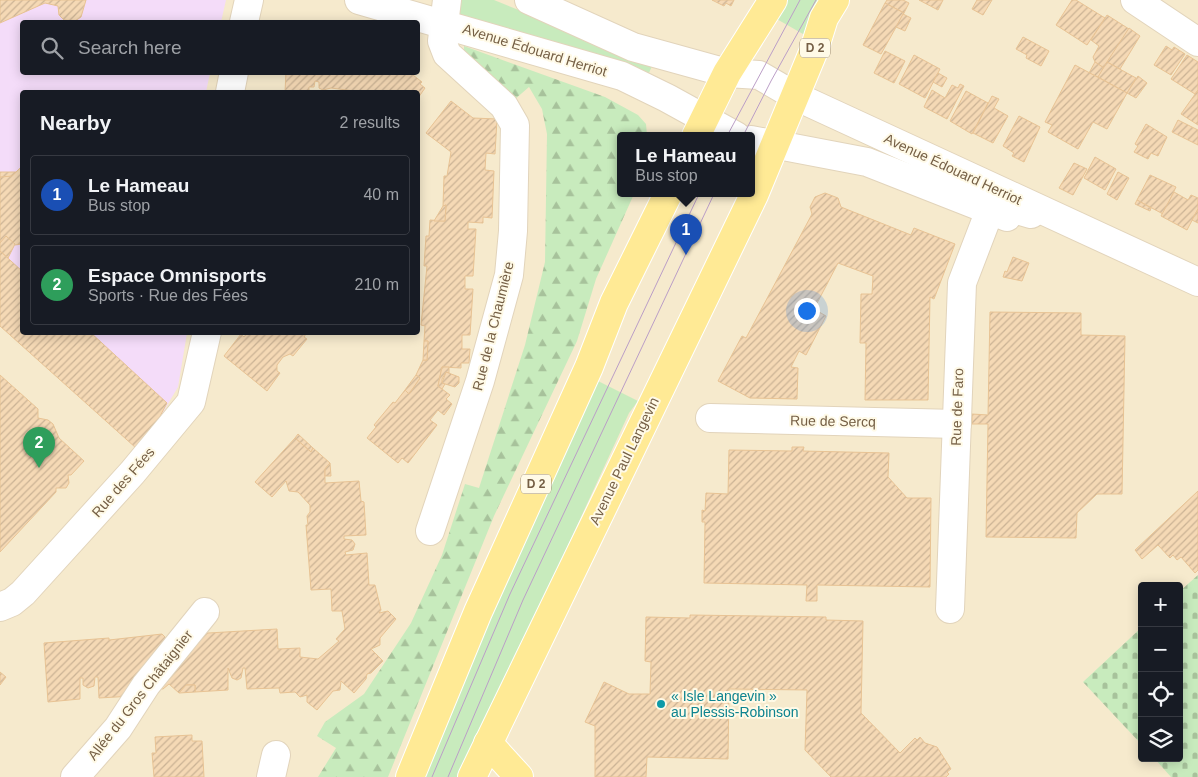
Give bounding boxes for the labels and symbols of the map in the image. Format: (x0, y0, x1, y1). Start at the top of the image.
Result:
street label: Avenue Édouard Herriot (461, 20, 609, 80)
road number: D 2 (800, 38, 830, 58)
street label: Avenue Édouard Herriot (882, 130, 1024, 208)
pin: 1 (670, 214, 702, 255)
street label: Rue de la Chaumière (469, 260, 517, 392)
your location (794, 298, 820, 324)
street label: Rue de Faro (948, 368, 966, 446)
street label: Avenue Paul Langevin (586, 395, 662, 527)
street label: Rue de Sercq (790, 412, 876, 430)
pin: 2 (23, 427, 55, 468)
street label: Rue des Fées (88, 444, 158, 520)
road number: D 2 (521, 474, 551, 494)
street label: Allée du Gros Châtaignier (84, 627, 196, 763)
place label: « Isle Langevin » au Plessis-Robinson (671, 688, 799, 720)
marker: « Isle Langevin » au Plessis-Robinson (655, 698, 667, 710)

